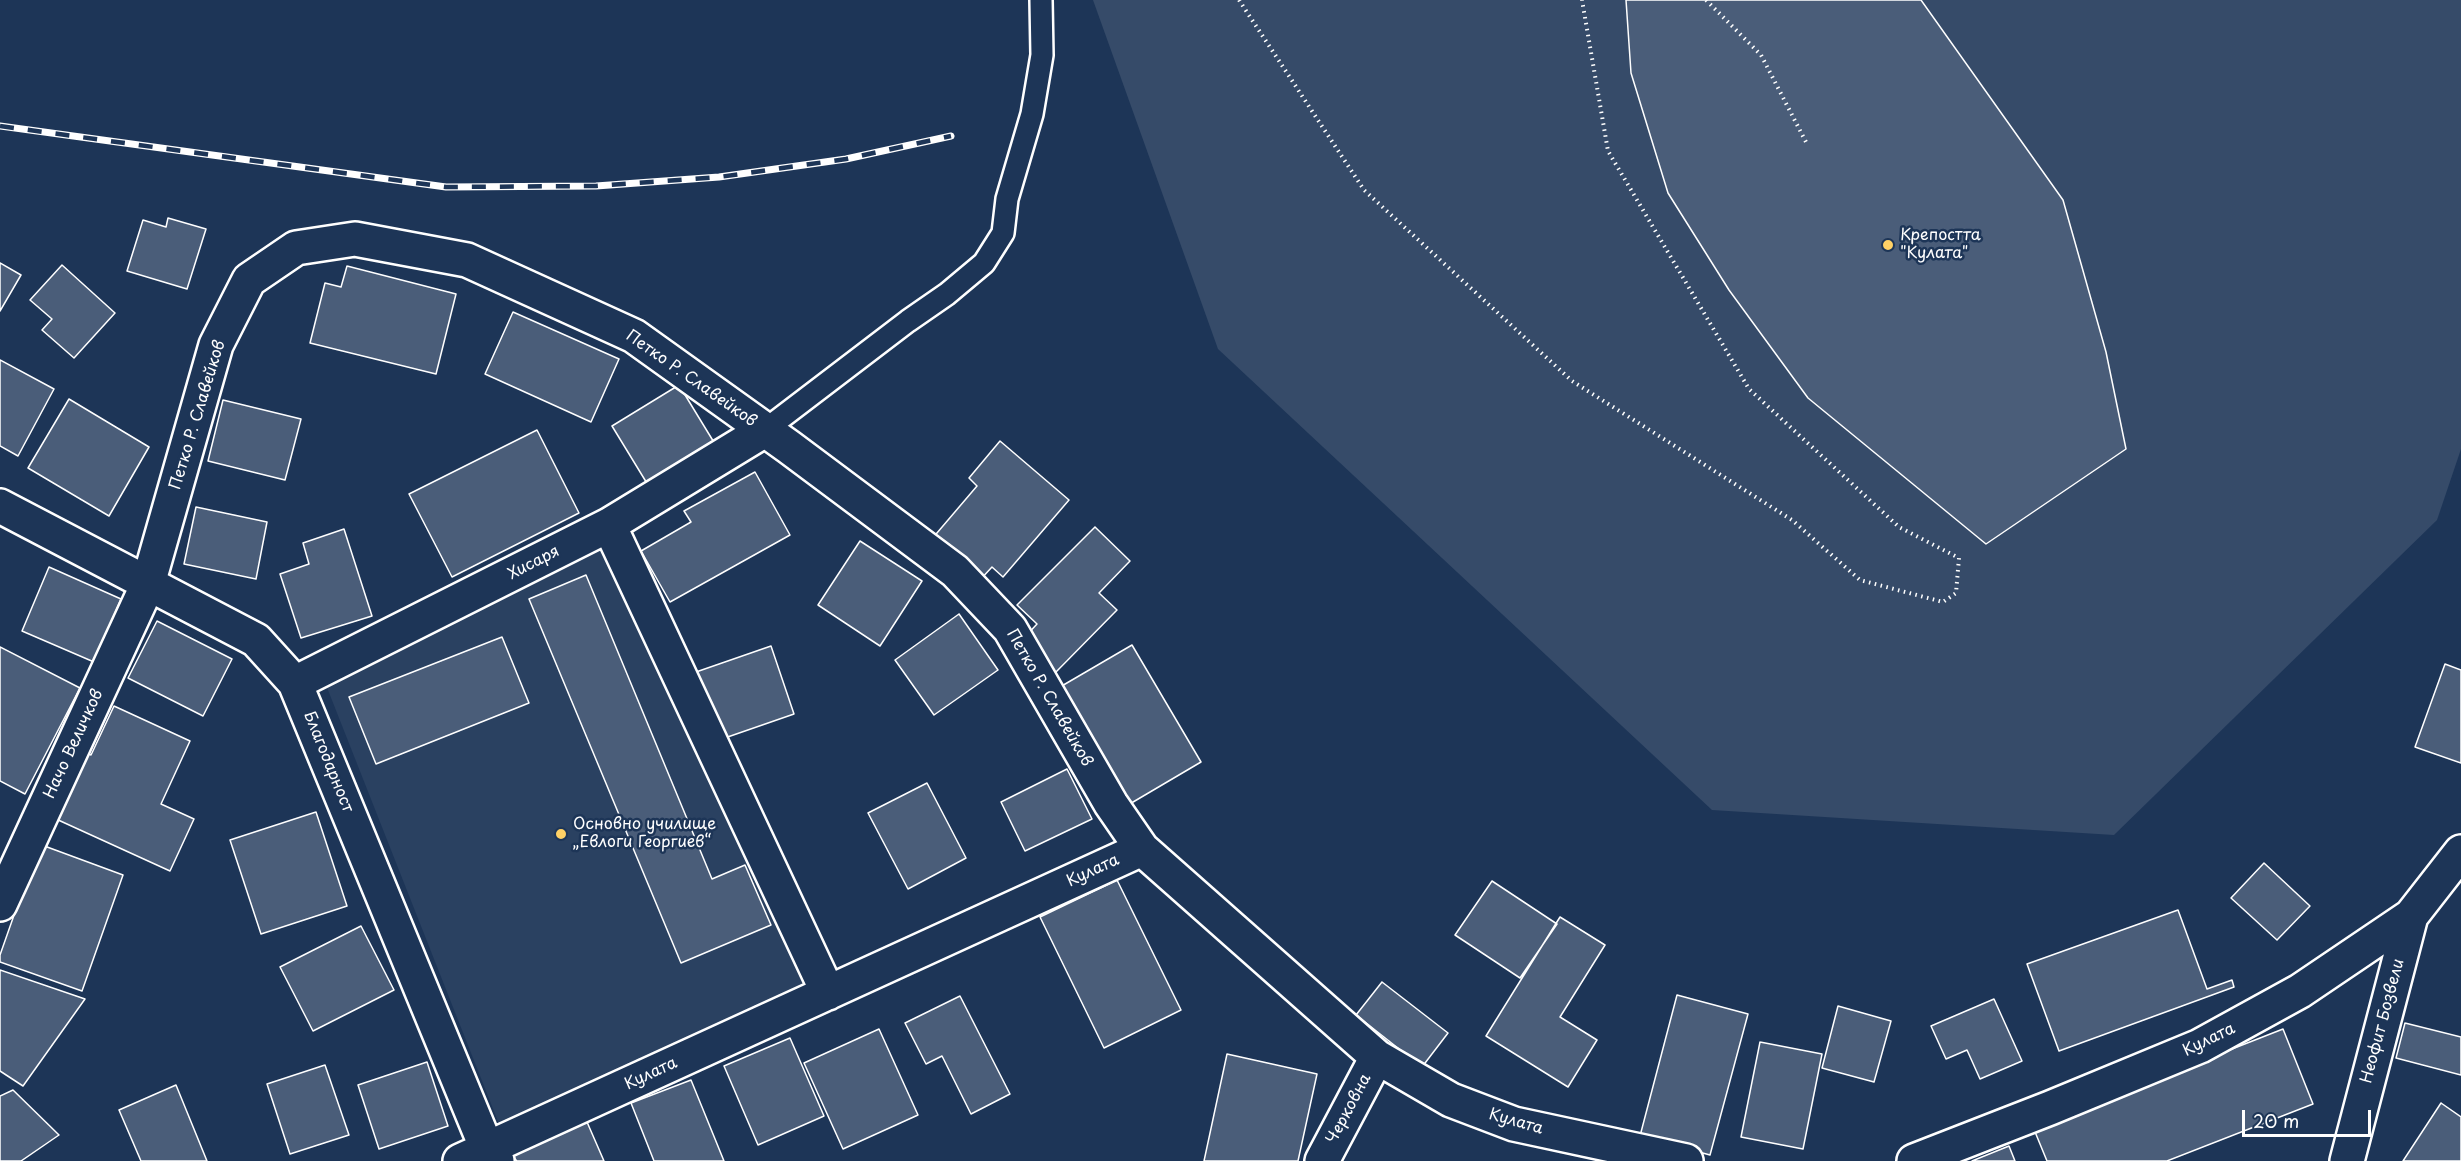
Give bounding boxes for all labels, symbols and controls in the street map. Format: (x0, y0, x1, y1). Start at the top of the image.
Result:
place label: Крепостта "Кулата" (1900, 226, 1981, 264)
marker: Крепостта "Кулата" (1881, 238, 1895, 252)
street label: Петко Р. Славейков (622, 327, 760, 431)
street label: Петко Р. Славейков (166, 338, 230, 492)
street label: Хисаря (505, 542, 563, 584)
street label: Петко Р. Славейков (1002, 626, 1096, 770)
street label: Начо Величков (40, 686, 108, 802)
street label: Благодарност (299, 709, 357, 815)
place label: Основно училище „Евлоги Георгиев“ (573, 815, 716, 853)
marker: Основно училище „Евлоги Георгиев“ (554, 827, 568, 841)
street label: Кулата (1064, 851, 1122, 891)
street label: Неофит Бозвели (2357, 957, 2409, 1085)
street label: Кулата (2180, 1019, 2238, 1061)
street label: Кулата (622, 1054, 680, 1094)
street label: Черковна (1323, 1071, 1375, 1147)
scale bar (2245, 1098, 2374, 1136)
street label: Кулата (1487, 1105, 1545, 1139)
text: 20 m (2253, 1107, 2299, 1134)

